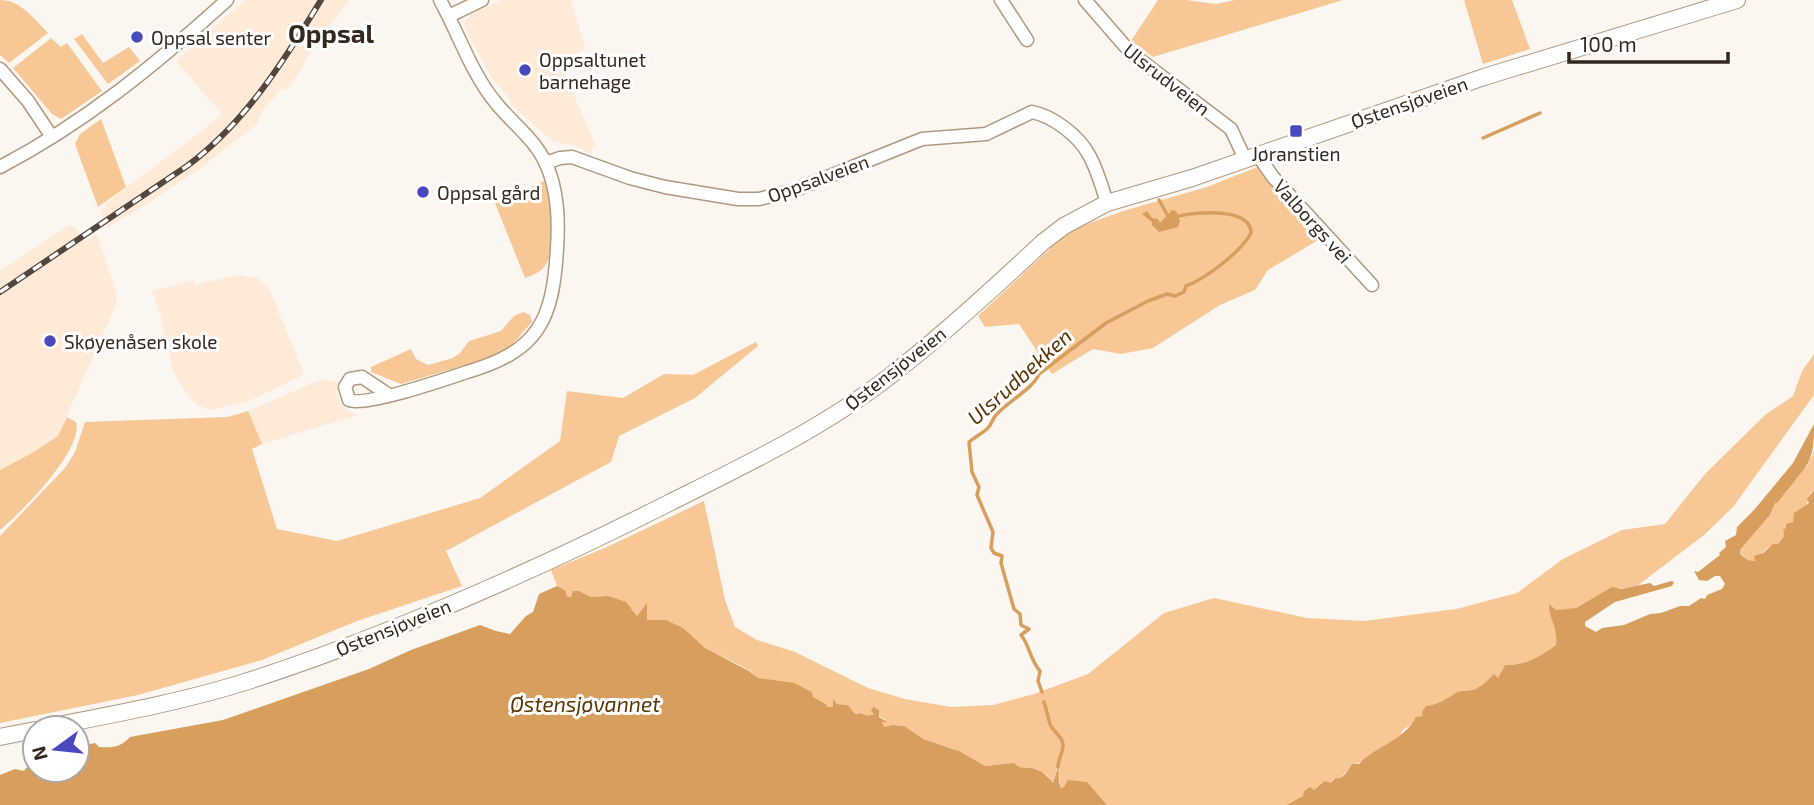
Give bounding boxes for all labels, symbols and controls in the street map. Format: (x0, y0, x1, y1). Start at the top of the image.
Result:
district label: Oppsal (288, 17, 375, 48)
scale bar (1569, 21, 1728, 65)
place label: Oppsal senter (151, 26, 272, 49)
marker: Oppsal senter (129, 29, 145, 45)
text: 100 m (1580, 31, 1637, 56)
street label: Ulsrudveien (1119, 38, 1215, 120)
place label: Oppsaltunet barnehage (539, 48, 646, 93)
marker: Oppsaltunet barnehage (517, 62, 533, 78)
street label: Østensjøveien (1348, 71, 1470, 133)
marker: Jøranstien (1288, 123, 1304, 139)
place label: Jøranstien (1251, 142, 1341, 165)
street label: Oppsalveien (764, 149, 872, 207)
street label: Valborgs vei (1269, 174, 1357, 268)
place label: Oppsal gård (437, 181, 540, 204)
marker: Oppsal gård (415, 184, 431, 200)
street label: Østensjøveien (840, 321, 950, 415)
water label: Ulsrudbekken (962, 323, 1076, 429)
place label: Skøyenåsen skole (64, 330, 218, 353)
marker: Skøyenåsen skole (42, 333, 58, 349)
street label: Østensjøveien (332, 593, 454, 661)
water label: Østensjøvannet (510, 691, 660, 717)
north arrow (21, 714, 91, 784)
text: N (26, 744, 52, 763)

